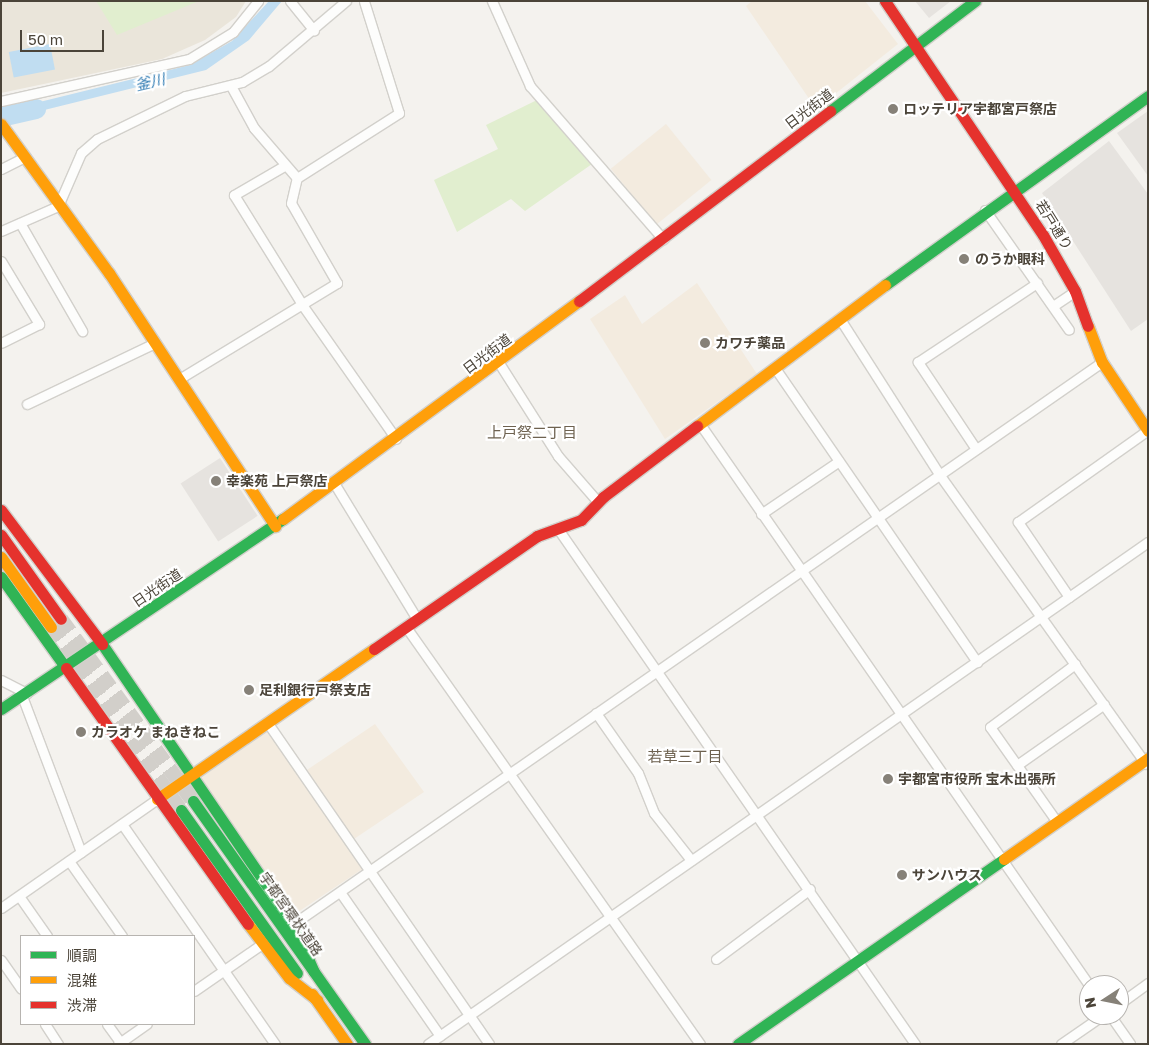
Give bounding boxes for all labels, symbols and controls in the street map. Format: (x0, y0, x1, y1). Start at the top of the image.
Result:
scale bar (22, 20, 106, 52)
text: 50 m (28, 30, 63, 48)
water label: 釜川 (133, 70, 167, 94)
street label: 日光街道 (782, 85, 836, 133)
place label: ロッテリア宇都宮戸祭店 (903, 101, 1057, 117)
marker: ロッテリア宇都宮戸祭店 (887, 103, 899, 115)
street label: 若戸通り (1032, 197, 1076, 253)
place label: のうか眼科 (975, 251, 1045, 267)
marker: のうか眼科 (957, 252, 971, 266)
street label: 日光街道 (460, 330, 514, 378)
place label: カワチ薬品 (715, 335, 785, 351)
marker: カワチ薬品 (699, 337, 711, 349)
district label: 上戸祭二丁目 (487, 424, 577, 442)
place label: 幸楽苑 上戸祭店 (226, 473, 327, 489)
marker: 幸楽苑 上戸祭店 (210, 475, 222, 487)
street label: 日光街道 (129, 565, 185, 611)
place label: 足利銀行戸祭支店 (259, 682, 371, 698)
marker: 足利銀行戸祭支店 (243, 684, 255, 696)
place label: カラオケ まねきねこ (91, 724, 220, 740)
marker: カラオケ まねきねこ (75, 726, 87, 738)
district label: 若草三丁目 (648, 748, 722, 766)
place label: 宇都宮市役所 宝木出張所 (898, 771, 1055, 787)
marker: 宇都宮市役所 宝木出張所 (882, 773, 894, 785)
place label: サンハウス (912, 867, 982, 883)
street label: 宇都宮環状道路 (256, 869, 326, 959)
marker: サンハウス (896, 869, 908, 881)
legend (20, 935, 195, 1025)
text: 順調 (67, 946, 97, 964)
text: 混雑 (67, 971, 97, 989)
north arrow (1079, 975, 1129, 1025)
text: 渋滞 (67, 996, 97, 1014)
text: N (1080, 996, 1099, 1010)

